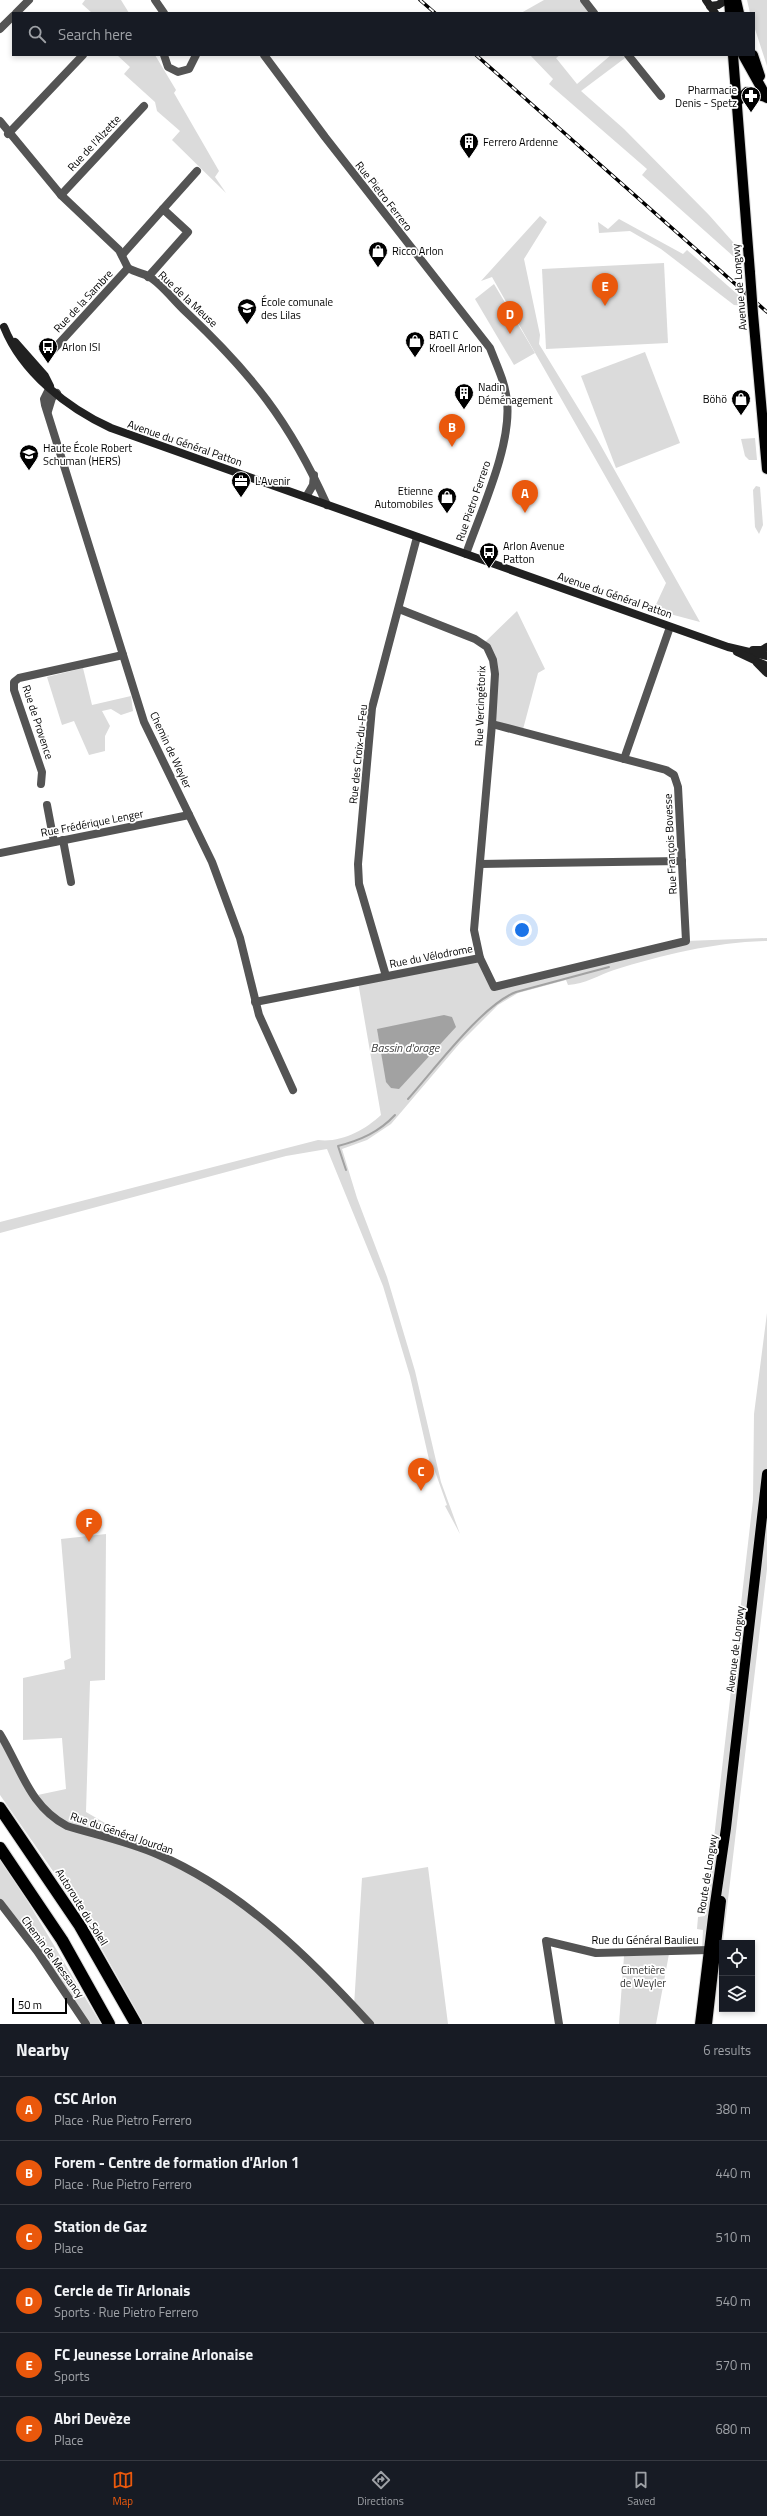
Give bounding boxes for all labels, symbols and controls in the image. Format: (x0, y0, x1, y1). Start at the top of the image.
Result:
search box (12, 12, 755, 56)
icon: search (26, 23, 48, 45)
text: Search here (58, 23, 132, 46)
place label: Pharmacie Denis - Spetz (675, 82, 737, 111)
pharmacy icon: Pharmacie Denis - Spetz (740, 85, 762, 113)
street label: Rue de l'Alzette (64, 111, 125, 175)
building icon: Ferrero Ardenne (458, 131, 480, 159)
place label: Ferrero Ardenne (483, 134, 559, 150)
street label: Rue Pietro Ferrero (352, 158, 416, 234)
shop icon: Ricco Arlon (367, 240, 389, 268)
street label: Avenue de Longwy (727, 242, 751, 331)
place label: Ricco Arlon (392, 243, 444, 259)
street label: Rue de la Sambre (50, 266, 117, 336)
street label: Rue de la Meuse (155, 267, 222, 331)
pin: E (592, 273, 618, 306)
place label: École comunale des Lilas (261, 294, 334, 323)
school or university icon: École comunale des Lilas (236, 297, 258, 325)
pin: D (497, 301, 523, 334)
place label: BATI C Kroell Arlon (429, 327, 482, 356)
shop icon: BATI C Kroell Arlon (404, 330, 426, 358)
bus stop icon: Arlon ISI (37, 336, 59, 364)
place label: Arlon ISI (62, 339, 100, 355)
place label: Nadin Déménagement (478, 379, 553, 408)
building icon: Nadin Déménagement (453, 382, 475, 410)
shop icon: Böhö (730, 388, 752, 416)
place label: Böhö (703, 391, 727, 407)
pin: B (439, 414, 465, 447)
street label: Avenue du Général Patton (125, 416, 245, 470)
place label: Haute École Robert Schuman (HERS) (43, 440, 132, 469)
school or university icon: Haute École Robert Schuman (HERS) (18, 443, 40, 471)
street label: Rue Pietro Ferrero (452, 458, 494, 544)
office icon: L'Avenir (230, 470, 252, 498)
place label: L'Avenir (255, 473, 291, 489)
pin: A (512, 480, 538, 513)
place label: Etienne Automobiles (375, 483, 433, 512)
shop icon: Etienne Automobiles (436, 486, 458, 514)
place label: Arlon Avenue Patton (503, 538, 565, 567)
bus stop icon: Arlon Avenue Patton (478, 541, 500, 569)
street label: Avenue du Général Patton (555, 568, 675, 622)
street label: Rue Vercingétorix (471, 665, 489, 747)
street label: Rue de Provence (18, 683, 58, 762)
street label: Rue des Croix-du-Feu (345, 703, 371, 805)
street label: Chemin de Weyler (146, 709, 196, 791)
street label: Rue François Bovesse (659, 793, 681, 895)
street label: Rue Frédérique Lenger (39, 805, 145, 841)
your location (512, 920, 532, 940)
street label: Rue du Vélodrome (388, 940, 475, 972)
water label: Bassin d'orage (371, 1038, 441, 1057)
pin: C (408, 1458, 434, 1491)
pin: F (76, 1509, 102, 1542)
street label: Avenue de Longwy (722, 1604, 748, 1693)
street label: Rue du Général Jourdan (68, 1808, 176, 1858)
street label: Route de Longwy (693, 1832, 721, 1915)
street label: Autoroute du Soleil (52, 1865, 112, 1949)
street label: Chemin de Messancy (18, 1913, 89, 2002)
street label: Rue du Général Baulieu (591, 1932, 699, 1948)
map controls (719, 1940, 755, 2012)
button: locate (719, 1940, 755, 1976)
park label: Cimetière de Weyler (620, 1962, 666, 1991)
button: layers (719, 1976, 755, 2012)
scale bar (12, 1996, 67, 2015)
text: 50 m (18, 1997, 42, 2013)
text: Nearby (16, 2037, 69, 2063)
text: 6 results (703, 2040, 751, 2060)
text: CSC Arlon (54, 2087, 117, 2110)
text: A (25, 2099, 33, 2119)
text: 380 m (715, 2099, 751, 2119)
text: Place · Rue Pietro Ferrero (54, 2110, 192, 2130)
text: Forem - Centre de formation d'Arlon 1 (54, 2151, 299, 2174)
text: B (25, 2163, 33, 2183)
text: 440 m (715, 2163, 751, 2183)
text: Place · Rue Pietro Ferrero (54, 2174, 192, 2194)
text: Station de Gaz (54, 2215, 147, 2238)
text: C (25, 2227, 33, 2247)
text: 510 m (715, 2227, 751, 2247)
text: Place (54, 2238, 83, 2258)
text: Cercle de Tir Arlonais (54, 2279, 190, 2302)
text: D (25, 2291, 33, 2311)
text: 540 m (715, 2291, 751, 2311)
text: Sports · Rue Pietro Ferrero (54, 2302, 198, 2322)
text: FC Jeunesse Lorraine Arlonaise (54, 2343, 253, 2366)
text: E (25, 2355, 33, 2375)
text: 570 m (715, 2355, 751, 2375)
text: Sports (54, 2366, 90, 2386)
text: Abri Devèze (54, 2407, 131, 2430)
text: F (26, 2419, 32, 2439)
text: 680 m (715, 2419, 751, 2439)
text: Place (54, 2430, 83, 2450)
tab: Map (112, 2469, 134, 2509)
tab: Directions (357, 2469, 404, 2509)
tab: Saved (627, 2469, 655, 2509)

